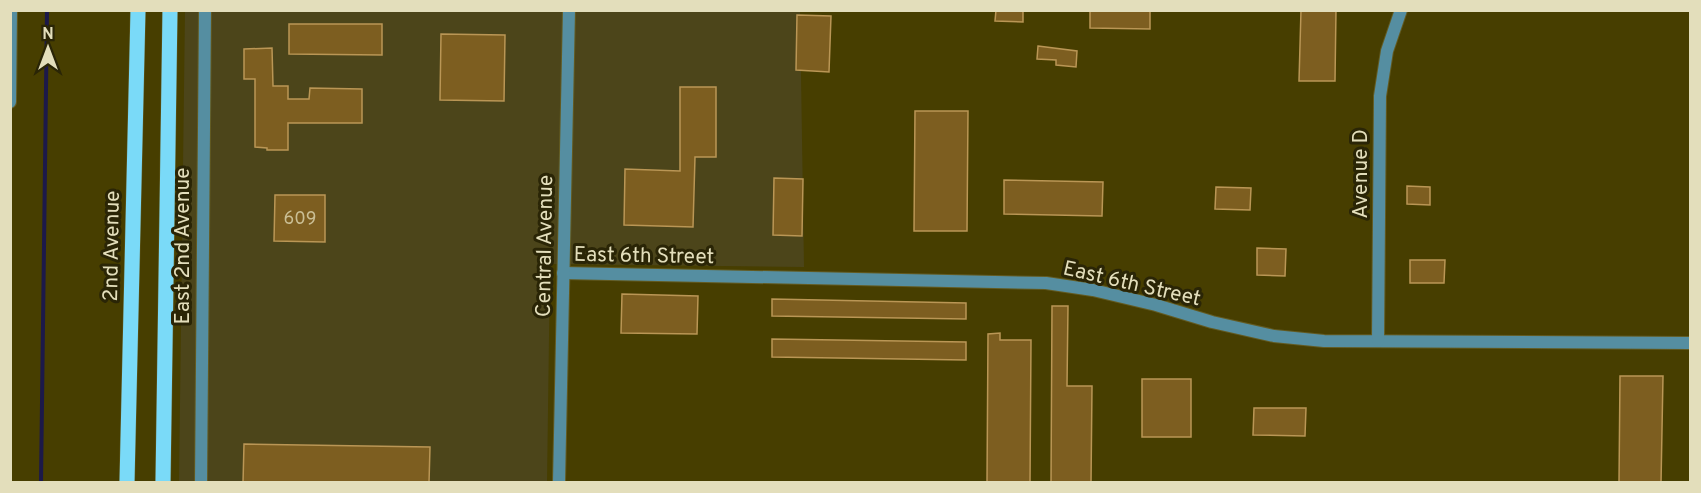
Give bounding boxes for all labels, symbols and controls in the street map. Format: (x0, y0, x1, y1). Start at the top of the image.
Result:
north arrow (18, 18, 78, 78)
text: N (42, 25, 54, 45)
street label: Avenue D (1348, 129, 1375, 219)
street label: East 2nd Avenue (170, 167, 197, 325)
street label: Central Avenue (531, 175, 560, 317)
street label: 2nd Avenue (98, 190, 127, 302)
house number: 609 (283, 208, 317, 231)
street label: East 6th Street (573, 242, 715, 271)
street label: East 6th Street (1060, 255, 1203, 313)

